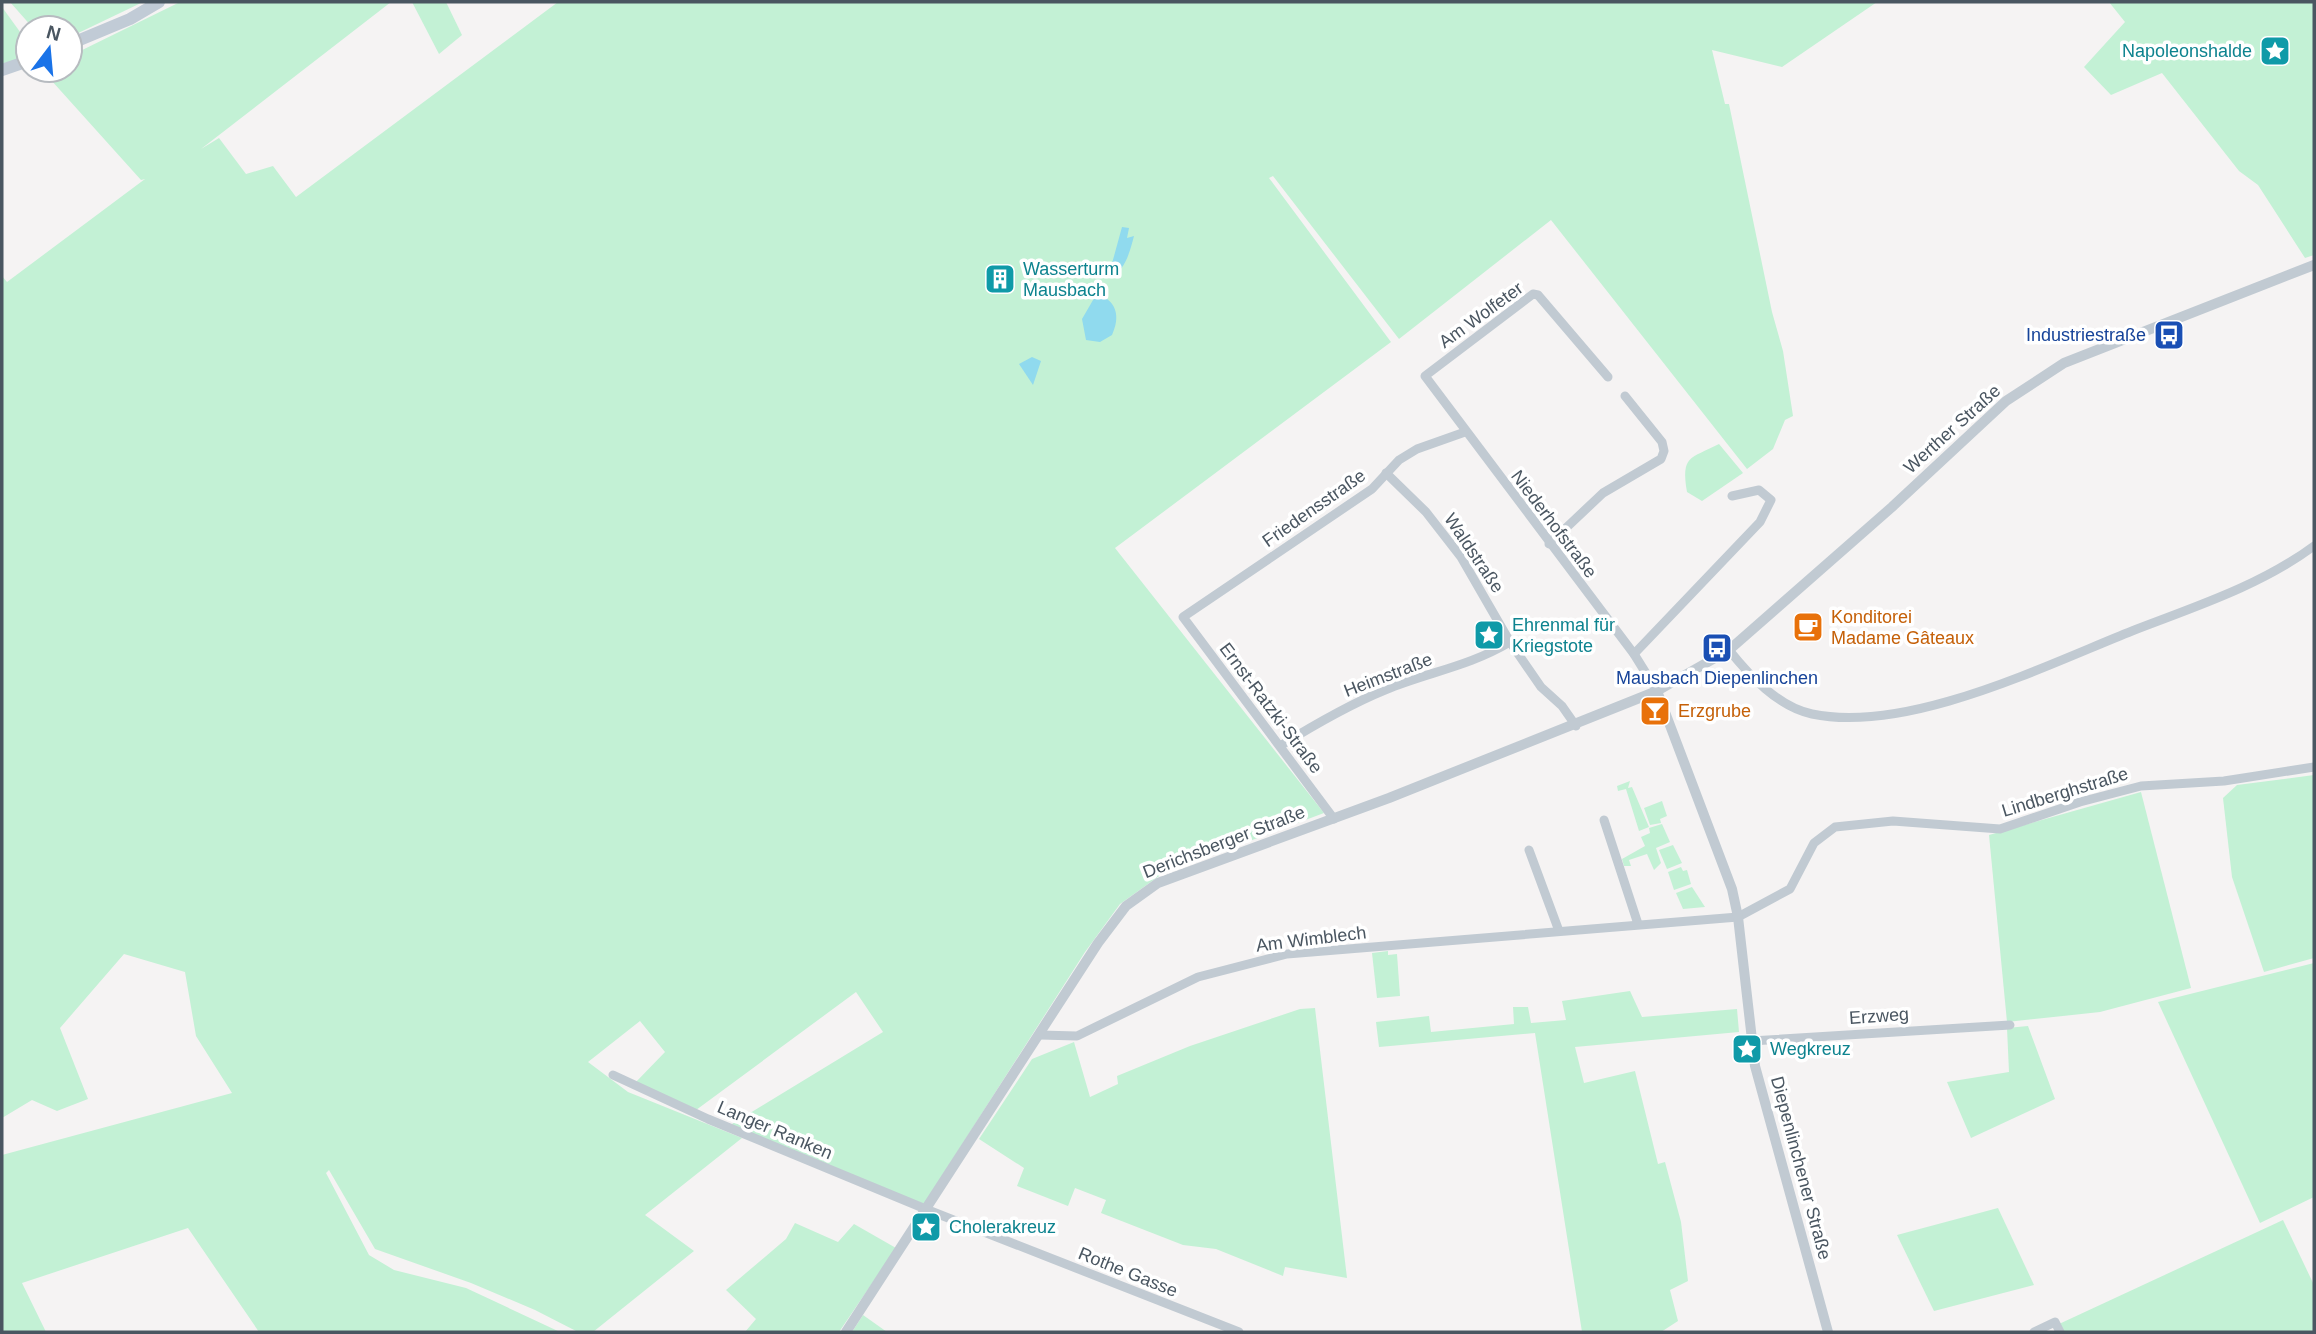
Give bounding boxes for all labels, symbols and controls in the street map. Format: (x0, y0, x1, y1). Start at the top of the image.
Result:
north arrow (14, 14, 84, 84)
text: N (44, 21, 63, 45)
place icon: Napoleonshalde (2258, 34, 2292, 68)
place label: Napoleonshalde (2122, 41, 2252, 61)
place label: Wasserturm Mausbach (1023, 259, 1119, 300)
building icon: Wasserturm Mausbach (983, 262, 1017, 296)
street label: Am Wolfeter (1435, 278, 1527, 352)
bus stop icon: Industriestraße (2152, 318, 2186, 352)
place label: Industriestraße (2026, 325, 2146, 345)
street label: Werther Straße (1900, 381, 2004, 477)
street label: Friedensstraße (1259, 465, 1369, 551)
street label: Niederhofstraße (1507, 466, 1601, 582)
street label: Waldstraße (1440, 510, 1508, 596)
place label: Konditorei Madame Gâteaux (1831, 607, 1974, 648)
cafe icon: Konditorei Madame Gâteaux (1791, 610, 1825, 644)
place label: Ehrenmal für Kriegstote (1512, 615, 1615, 656)
place icon: Ehrenmal für Kriegstote (1472, 618, 1506, 652)
bus stop icon: Mausbach Diepenlinchen (1700, 631, 1734, 665)
street label: Ernst-Ratzki-Straße (1215, 639, 1327, 777)
street label: Heimstraße (1341, 649, 1435, 701)
place label: Mausbach Diepenlinchen (1616, 668, 1818, 688)
bar icon: Erzgrube (1638, 694, 1672, 728)
place label: Erzgrube (1678, 701, 1751, 721)
street label: Lindberghstraße (1999, 763, 2131, 821)
street label: Derichsberger Straße (1140, 802, 1308, 882)
street label: Am Wimblech (1255, 922, 1367, 956)
street label: Erzweg (1848, 1004, 1910, 1028)
place icon: Wegkreuz (1730, 1032, 1764, 1066)
place label: Wegkreuz (1770, 1039, 1851, 1059)
street label: Diepenlinchener Straße (1767, 1074, 1835, 1262)
street label: Langer Ranken (714, 1097, 836, 1163)
place icon: Cholerakreuz (909, 1210, 943, 1244)
place label: Cholerakreuz (949, 1217, 1056, 1237)
street label: Rothe Gasse (1076, 1243, 1180, 1301)

